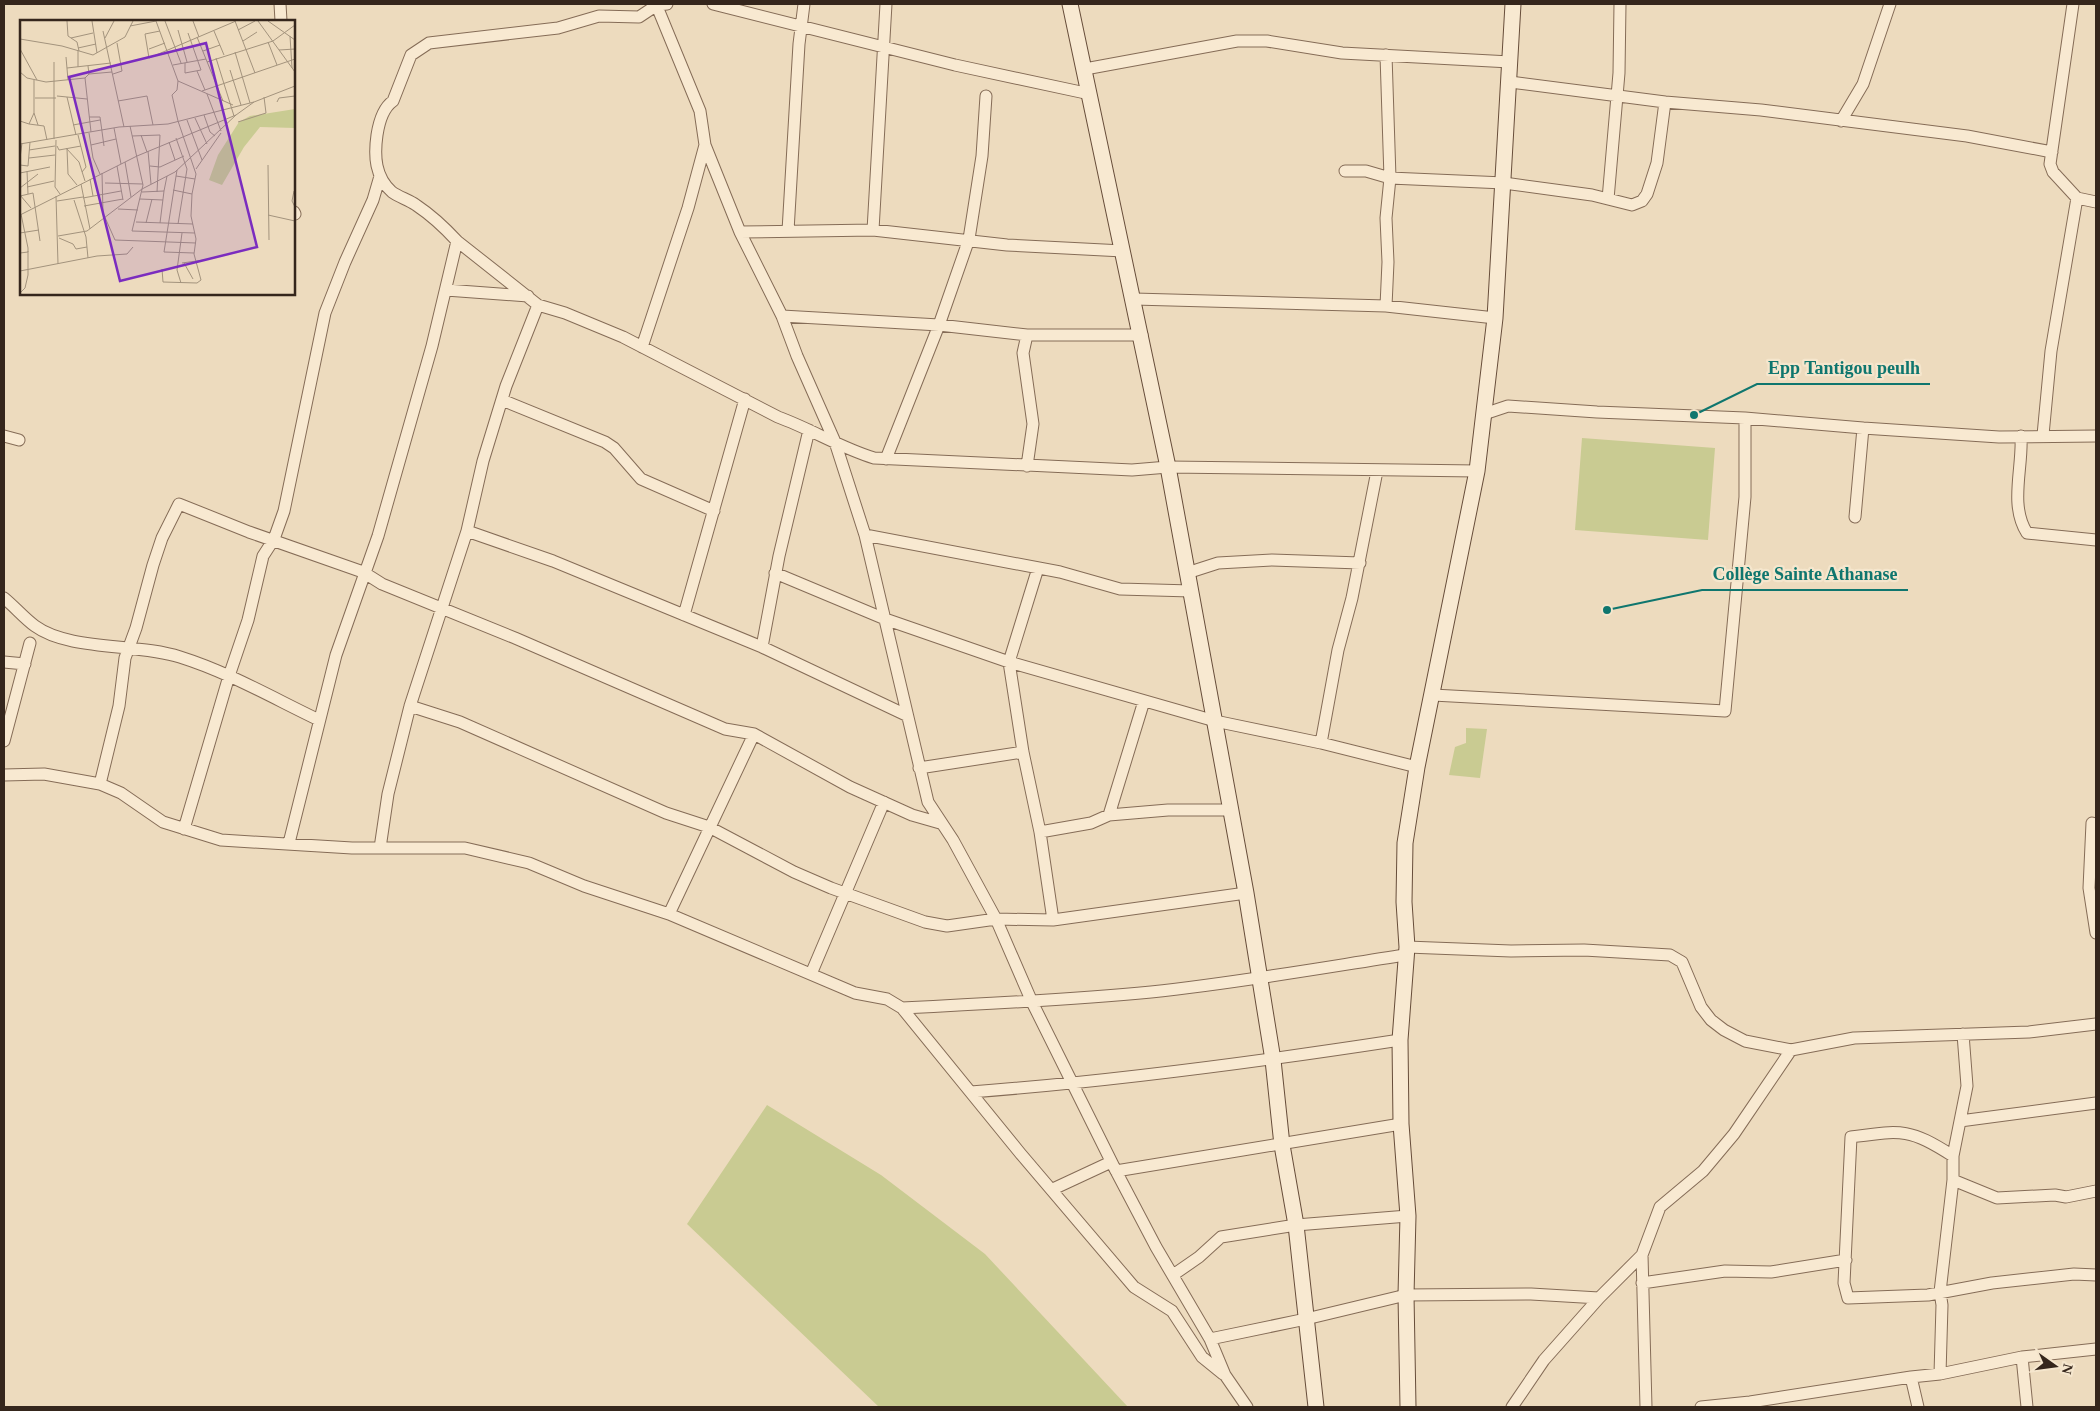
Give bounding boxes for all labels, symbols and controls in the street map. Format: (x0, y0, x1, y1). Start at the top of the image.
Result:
inset map (20, 20, 295, 295)
callout: Epp Tantigou peulh (1757, 351, 1930, 384)
text: Epp Tantigou peulh (1768, 358, 1920, 378)
callout: Collège Sainte Athanase (1702, 557, 1908, 590)
text: Collège Sainte Athanase (1712, 564, 1898, 584)
north arrow (2030, 1341, 2080, 1391)
text: N (2059, 1362, 2076, 1376)

